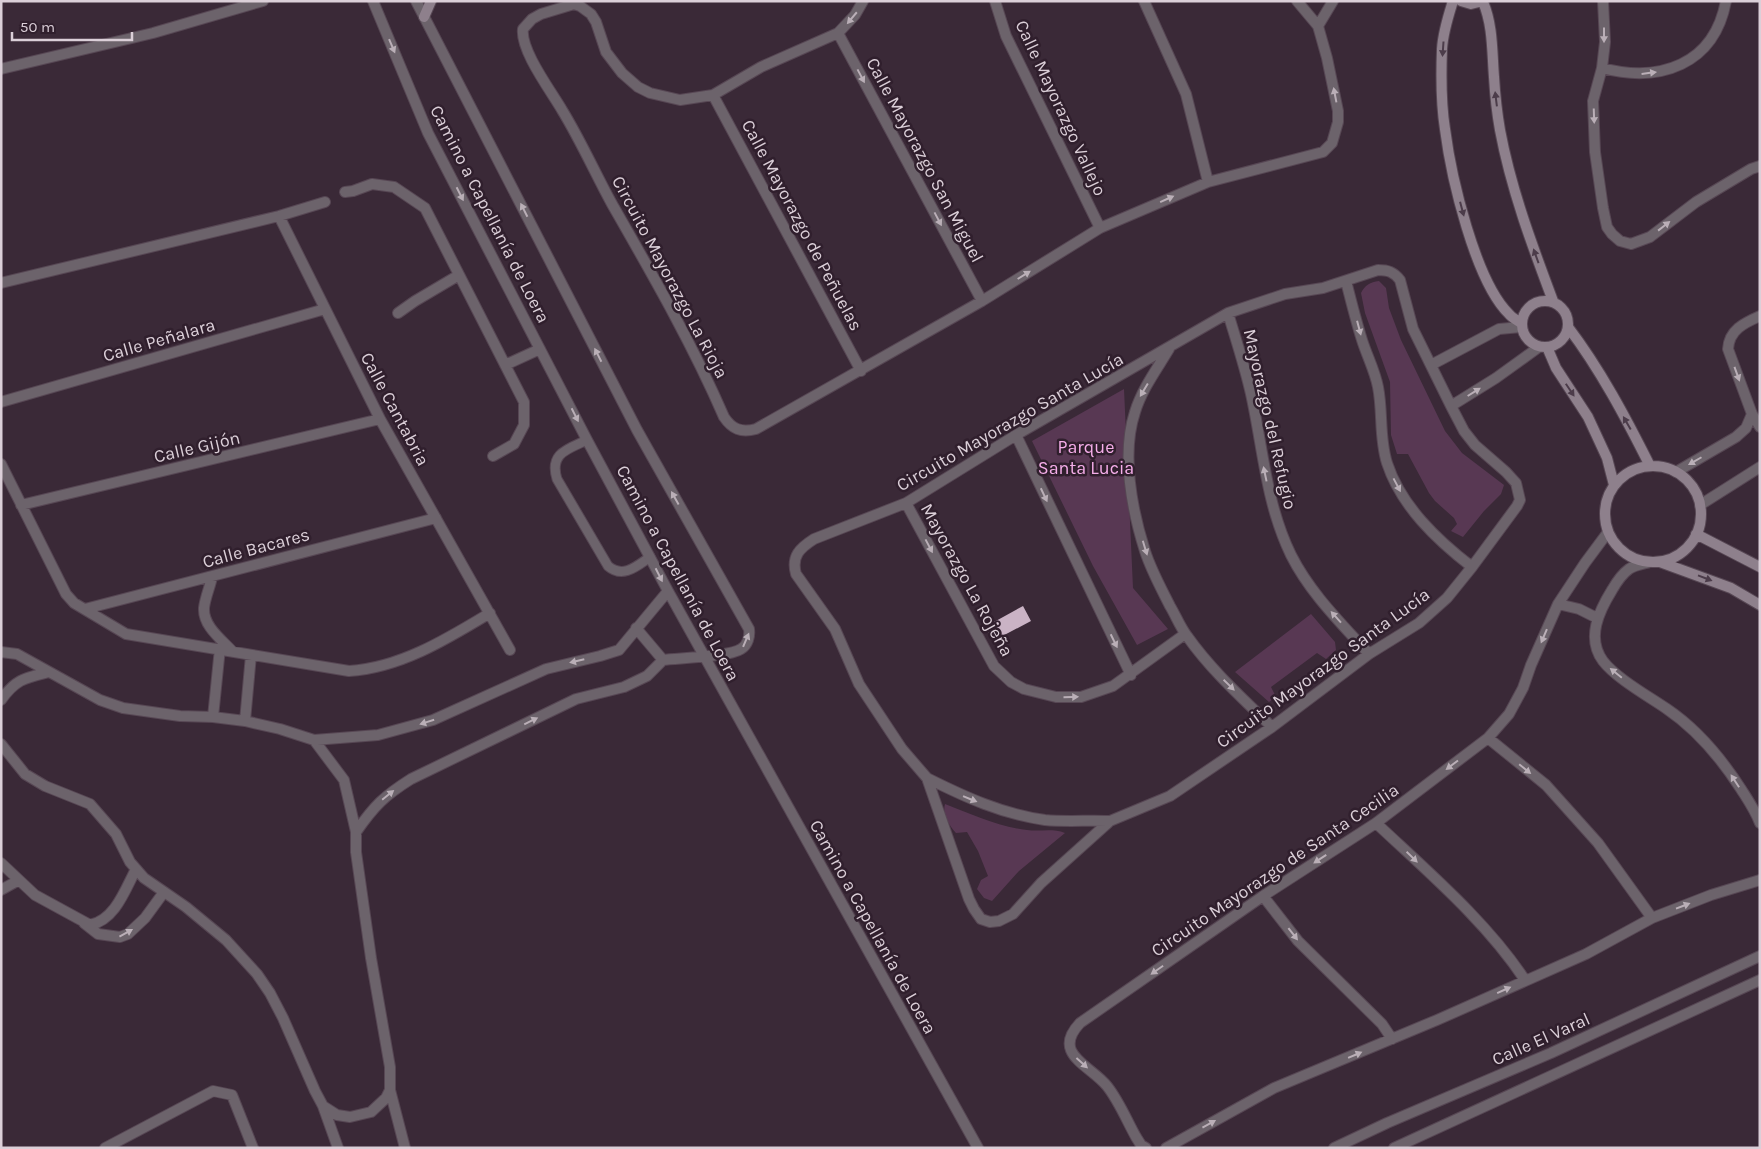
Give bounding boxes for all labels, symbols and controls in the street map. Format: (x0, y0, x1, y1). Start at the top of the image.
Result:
scale bar (12, 10, 132, 42)
one-way arrow (846, 11, 857, 24)
street label: Calle Mayorazgo Vallejo (1011, 17, 1111, 199)
text: 50 m (20, 18, 55, 36)
one-way arrow (1600, 27, 1608, 43)
one-way arrow (388, 39, 396, 53)
one-way arrow (1438, 41, 1446, 57)
street label: Calle Mayorazgo San Miguel (862, 54, 988, 266)
one-way arrow (1642, 68, 1658, 76)
one-way arrow (857, 70, 866, 83)
one-way arrow (1330, 87, 1338, 103)
one-way arrow (1492, 90, 1500, 106)
street label: Camino a Capellanía de Loera (425, 101, 555, 327)
one-way arrow (1590, 108, 1598, 124)
street label: Calle Mayorazgo de Peñuelas (737, 116, 867, 334)
street label: Circuito Mayorazgo La Rioja (607, 172, 733, 382)
one-way arrow (456, 186, 464, 201)
one-way arrow (1160, 194, 1174, 202)
one-way arrow (1458, 202, 1466, 217)
one-way arrow (520, 203, 528, 218)
one-way arrow (934, 213, 943, 226)
one-way arrow (1657, 221, 1670, 232)
one-way arrow (1532, 248, 1540, 263)
one-way arrow (1017, 271, 1030, 280)
street label: Calle Peñalara (100, 313, 218, 367)
one-way arrow (1355, 321, 1363, 336)
street label: Mayorazgo del Refugio (1239, 327, 1301, 511)
street label: Calle Cantabria (356, 348, 434, 470)
one-way arrow (594, 348, 602, 362)
street label: Circuito Mayorazgo Santa Lucía (893, 348, 1127, 496)
one-way arrow (1733, 367, 1741, 382)
one-way arrow (1140, 383, 1149, 396)
one-way arrow (1565, 383, 1575, 396)
one-way arrow (1467, 387, 1480, 397)
one-way arrow (571, 408, 579, 423)
one-way arrow (1623, 416, 1632, 429)
street label: Calle Gijón (152, 426, 242, 468)
park label: Parque Santa Lucia (1038, 436, 1134, 479)
one-way arrow (1688, 457, 1703, 465)
street label: Camino a Capellanía de Loera (612, 461, 744, 685)
one-way arrow (1261, 467, 1269, 482)
one-way arrow (1393, 477, 1401, 492)
one-way arrow (1040, 488, 1048, 502)
one-way arrow (671, 490, 679, 505)
street label: Mayorazgo La Rojeña (916, 500, 1018, 660)
street label: Calle Bacares (200, 523, 312, 573)
one-way arrow (925, 538, 933, 553)
one-way arrow (1141, 541, 1149, 556)
one-way arrow (655, 567, 663, 582)
one-way arrow (1698, 575, 1713, 583)
street label: Circuito Mayorazgo Santa Lucía (1212, 583, 1434, 753)
one-way arrow (1330, 612, 1342, 624)
one-way arrow (1539, 629, 1547, 643)
one-way arrow (742, 632, 750, 647)
one-way arrow (1110, 634, 1118, 649)
one-way arrow (570, 657, 585, 665)
one-way arrow (1610, 667, 1623, 678)
one-way arrow (1222, 679, 1234, 691)
one-way arrow (1063, 693, 1079, 701)
one-way arrow (524, 716, 539, 725)
one-way arrow (420, 718, 435, 726)
one-way arrow (1445, 760, 1459, 770)
one-way arrow (1519, 763, 1532, 774)
one-way arrow (1730, 774, 1740, 787)
street label: Circuito Mayorazgo de Santa Cecilia (1147, 779, 1403, 961)
one-way arrow (381, 790, 394, 801)
one-way arrow (963, 796, 978, 803)
street label: Camino a Capellanía de Loera (805, 816, 941, 1038)
one-way arrow (1405, 851, 1417, 863)
one-way arrow (1313, 854, 1327, 864)
one-way arrow (1676, 902, 1691, 910)
one-way arrow (120, 928, 133, 937)
one-way arrow (1288, 928, 1299, 941)
one-way arrow (1150, 965, 1163, 975)
one-way arrow (1497, 985, 1511, 993)
street label: Calle El Varal (1489, 1008, 1593, 1070)
one-way arrow (1348, 1050, 1362, 1058)
one-way arrow (1076, 1058, 1089, 1069)
one-way arrow (1202, 1120, 1215, 1129)

